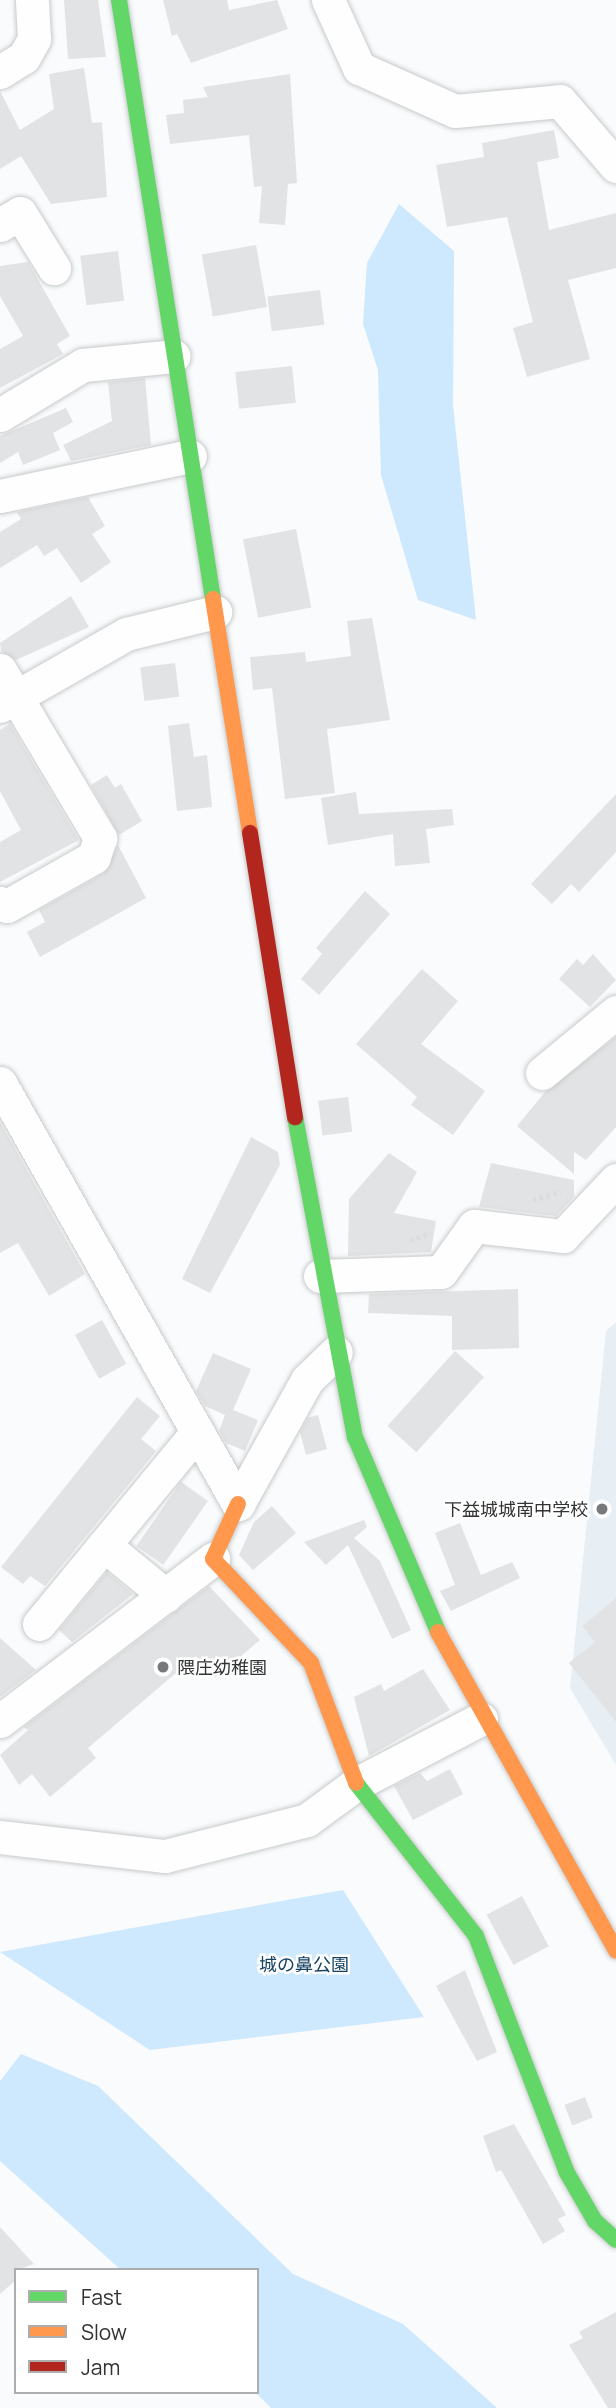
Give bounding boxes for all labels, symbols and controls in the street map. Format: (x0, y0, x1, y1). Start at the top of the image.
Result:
place label: 下益城城南中学校 (444, 1498, 588, 1520)
marker: 下益城城南中学校 (594, 1501, 610, 1517)
place label: 隈庄幼稚園 (177, 1656, 267, 1678)
marker: 隈庄幼稚園 (155, 1659, 171, 1675)
park label: 城の鼻公園 (259, 1953, 349, 1975)
legend (14, 2268, 259, 2394)
text: Fast (81, 2283, 122, 2311)
text: Slow (81, 2318, 127, 2346)
text: Jam (81, 2353, 120, 2381)

